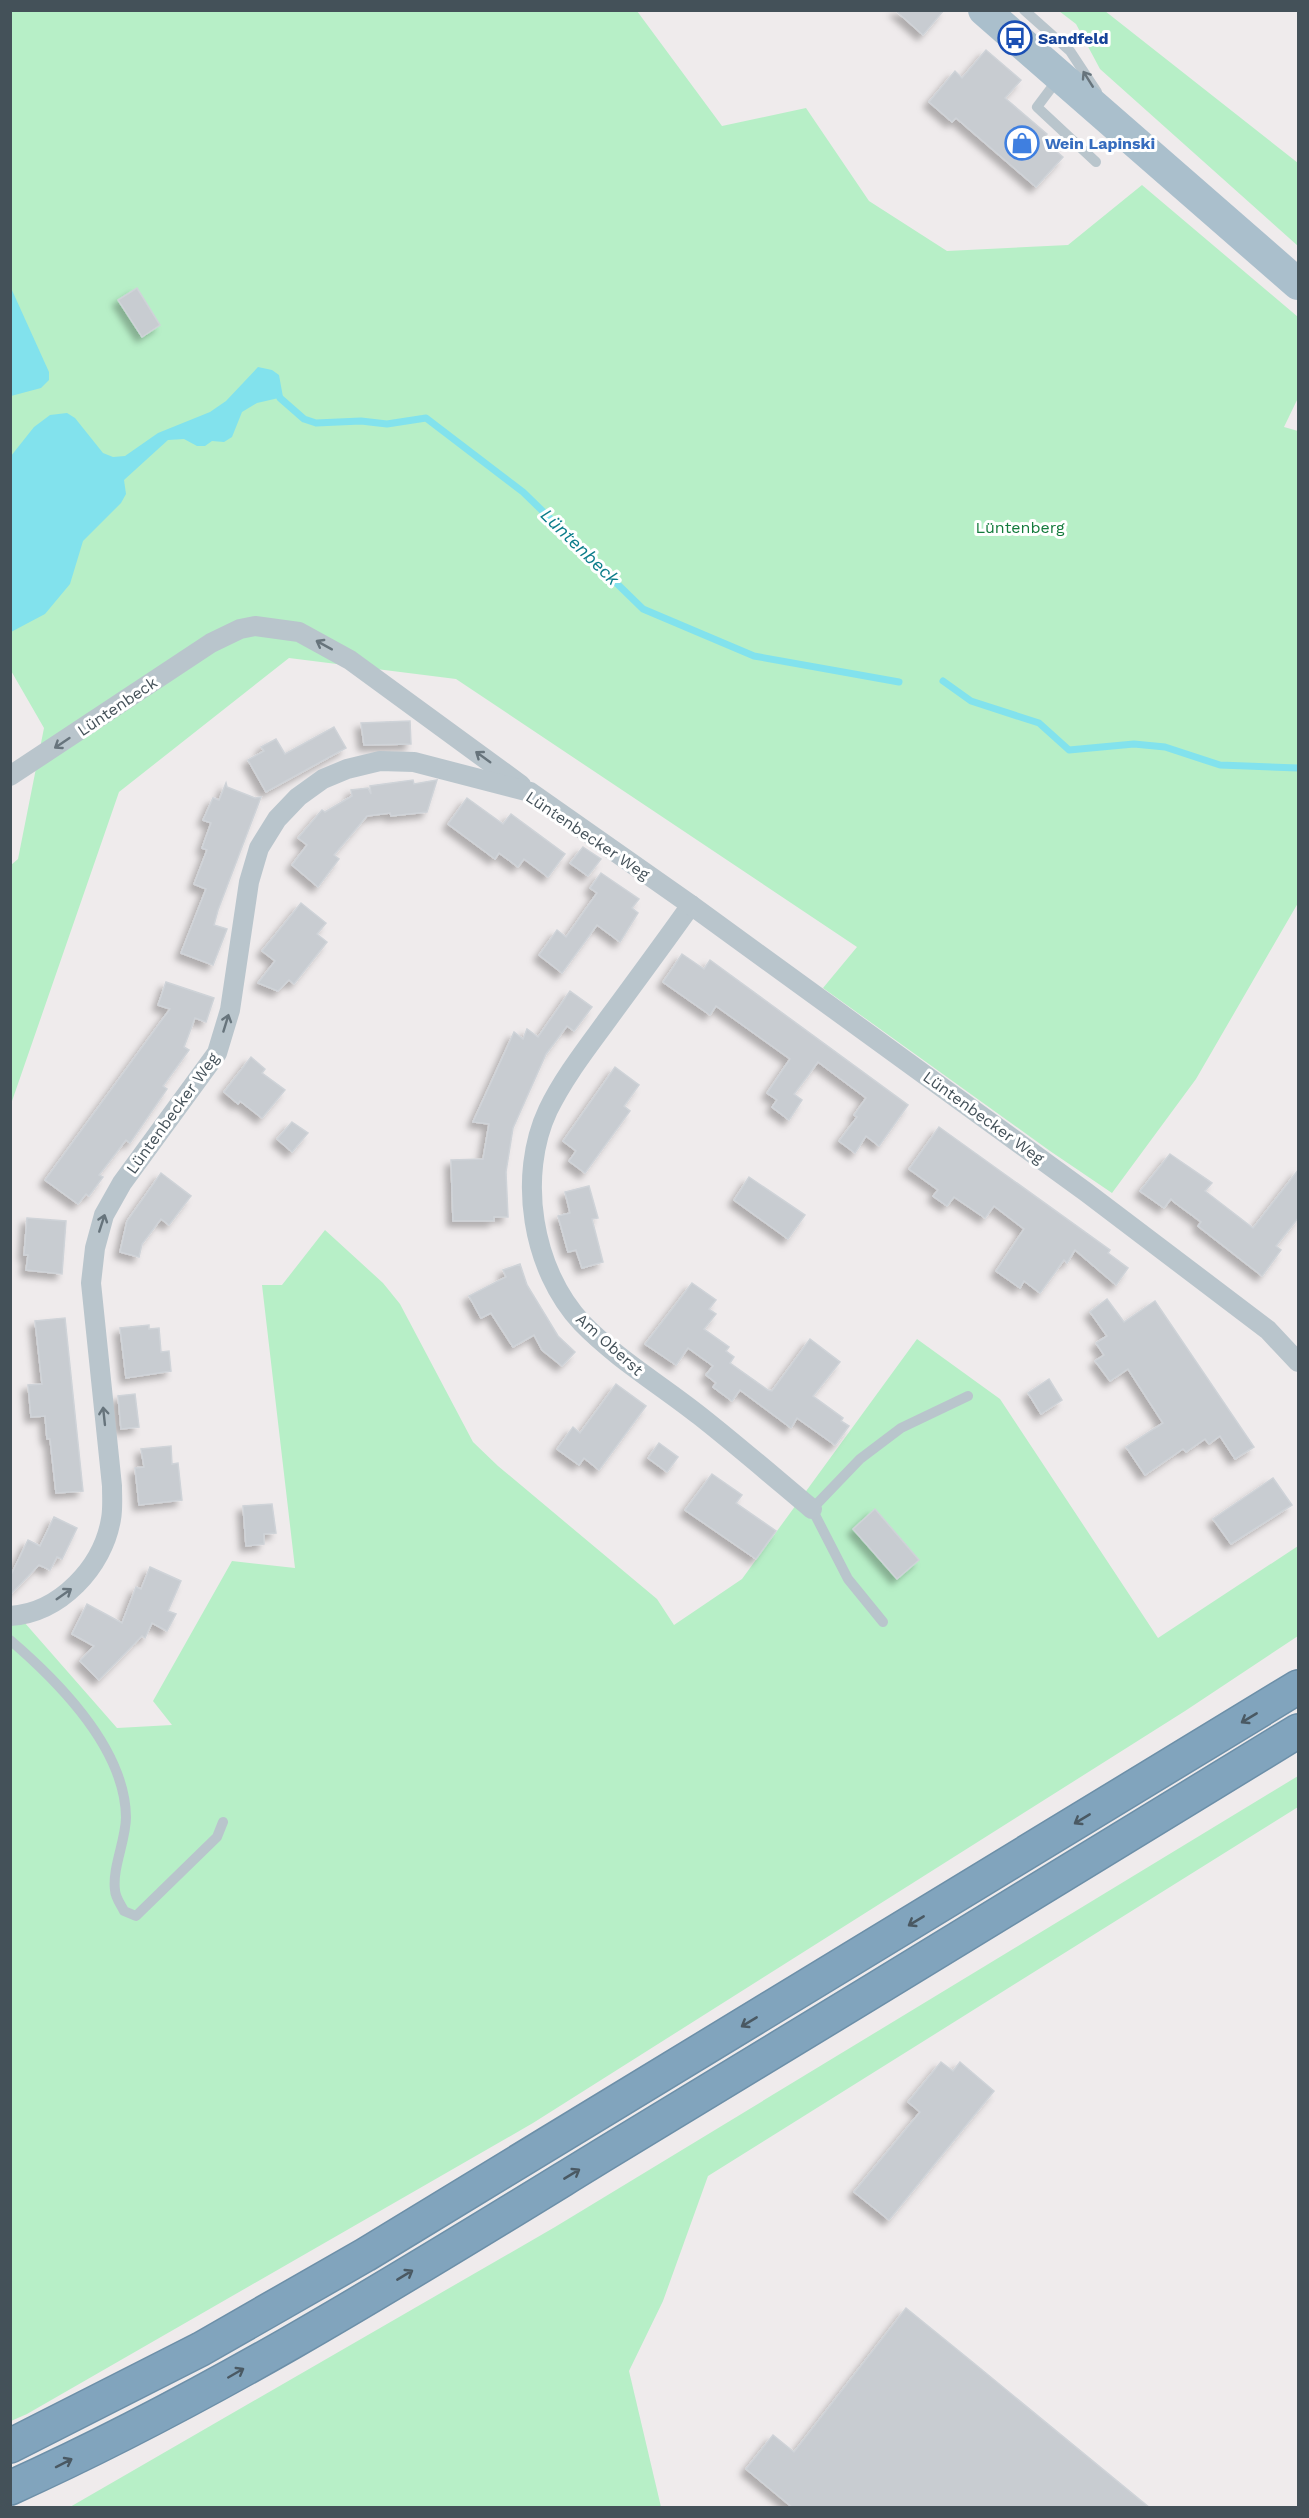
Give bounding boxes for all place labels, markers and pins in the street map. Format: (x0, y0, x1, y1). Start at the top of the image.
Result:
bus stop icon: Sandfeld (997, 20, 1033, 56)
place label: Sandfeld (1038, 29, 1109, 48)
shop icon: Wein Lapinski (1004, 125, 1040, 161)
place label: Wein Lapinski (1045, 134, 1155, 153)

